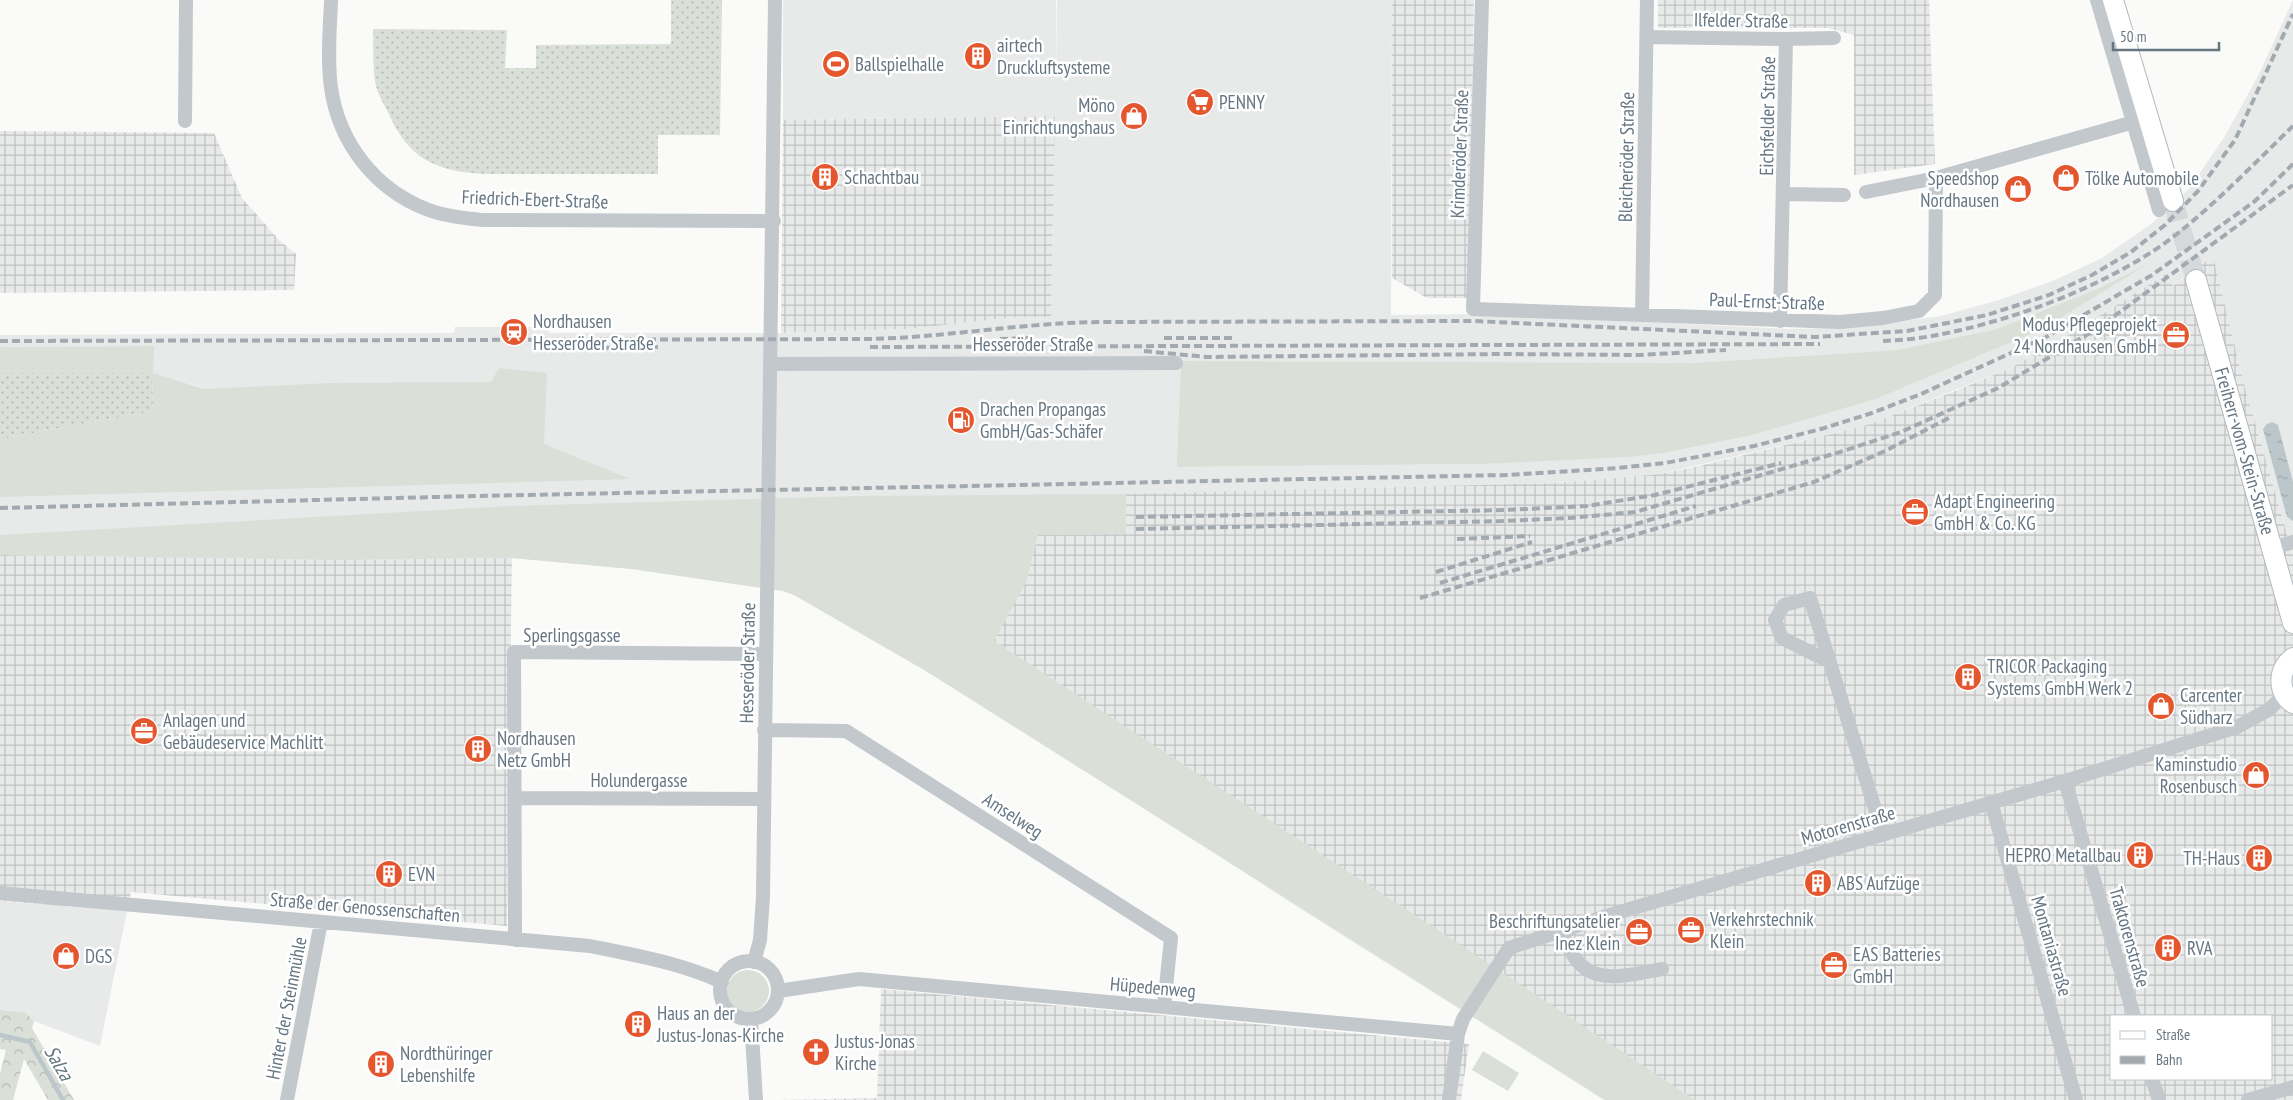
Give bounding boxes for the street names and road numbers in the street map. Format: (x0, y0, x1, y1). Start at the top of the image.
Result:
street label: Ilfelder Straße (1694, 7, 1789, 33)
street label: Eichsfelder Straße (1754, 56, 1780, 176)
street label: Krimderöder Straße (1445, 89, 1473, 219)
street label: Bleicheröder Straße (1613, 91, 1639, 222)
street label: Friedrich-Ebert-Straße (461, 184, 609, 214)
street label: Paul-Ernst-Straße (1709, 287, 1825, 315)
street label: Hesseröder Straße (973, 332, 1094, 356)
street label: Freiherr-vom-Stein-Straße (2210, 365, 2280, 538)
street label: Hesseröder Straße (734, 602, 760, 724)
street label: Sperlingsgasse (523, 623, 621, 647)
street label: Holundergasse (590, 768, 688, 792)
street label: Amselweg (978, 787, 1048, 843)
street label: Motorenstraße (1798, 800, 1898, 850)
street label: Traktorenstraße (2104, 884, 2156, 990)
street label: Straße der Genossenschaften (269, 887, 461, 927)
street label: Montaniastraße (2026, 893, 2078, 999)
street label: Hinter der Steinmühle (260, 934, 312, 1081)
street label: Hüpedenweg (1109, 971, 1197, 1003)

